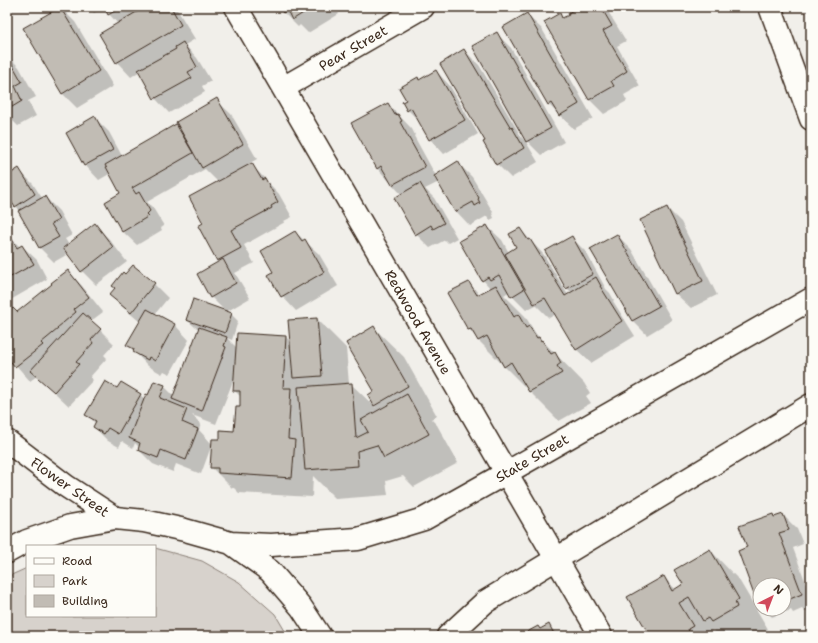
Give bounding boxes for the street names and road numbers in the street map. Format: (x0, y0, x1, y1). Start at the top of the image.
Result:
street label: Pear Street (315, 21, 391, 75)
street label: Redwood Avenue (381, 266, 455, 378)
street label: State Street (492, 430, 572, 486)
street label: Flower Street (27, 453, 113, 521)

